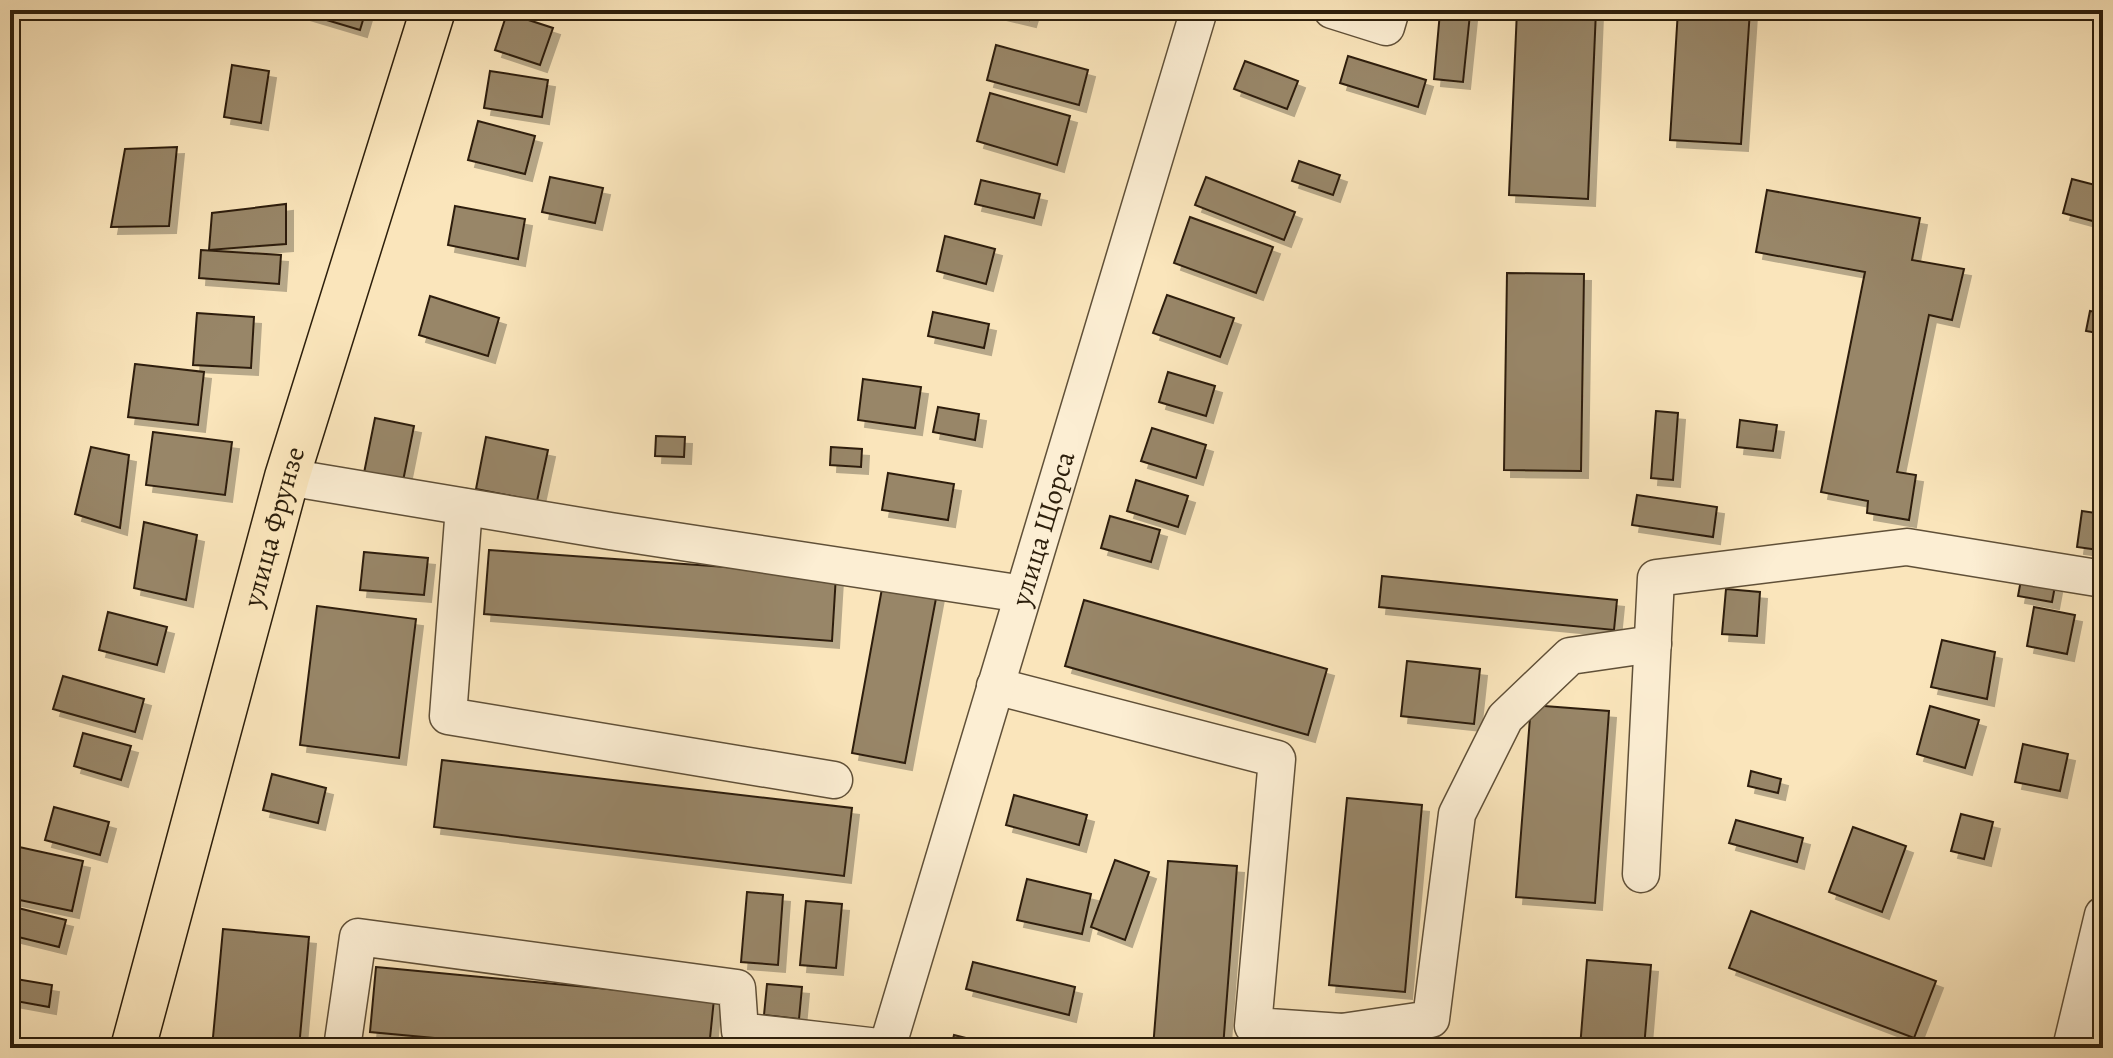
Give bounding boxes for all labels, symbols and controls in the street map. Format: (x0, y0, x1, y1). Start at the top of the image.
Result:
street label: улица Фрунзе (234, 442, 314, 612)
street label: улица Щорса (1002, 447, 1084, 612)

